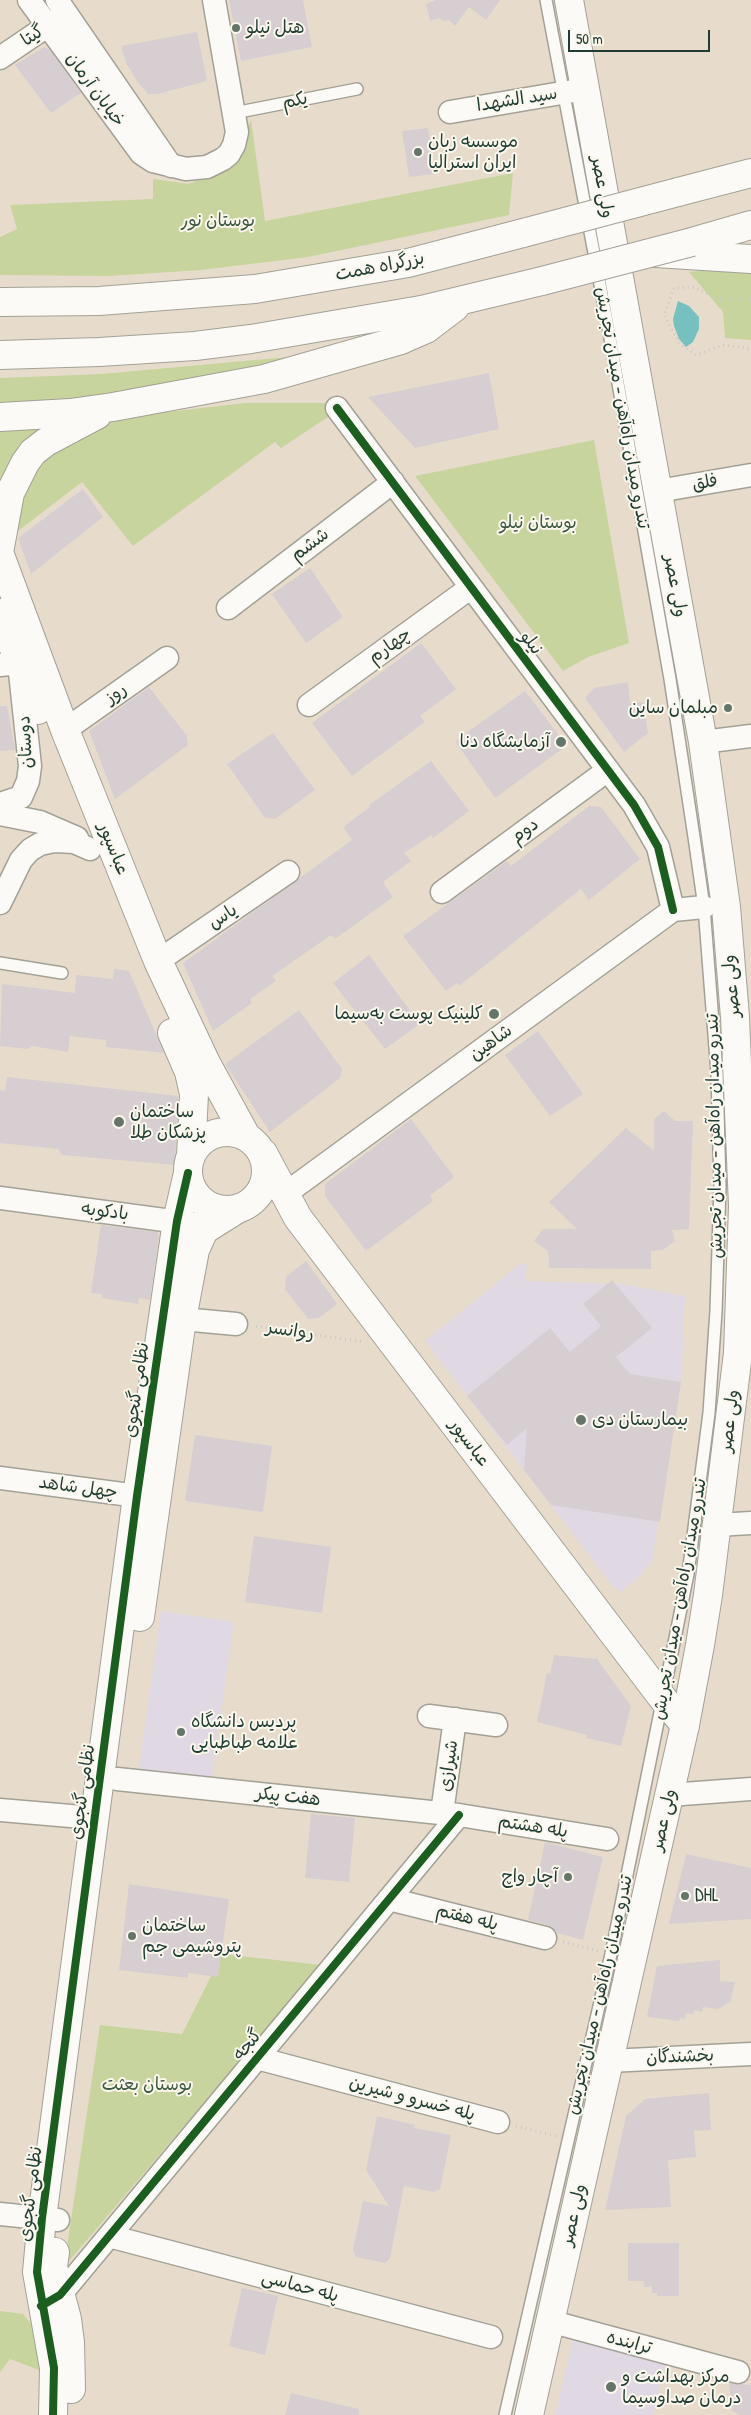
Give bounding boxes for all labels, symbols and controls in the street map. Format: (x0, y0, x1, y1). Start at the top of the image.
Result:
place label: هتل نيلو (246, 17, 305, 39)
street label: گیتا (17, 20, 49, 52)
scale bar (571, 20, 714, 52)
marker: هتل نيلو (230, 22, 242, 34)
text: 50 m (576, 28, 603, 49)
street label: خیابان آرمان (61, 49, 129, 131)
street label: سید الشهدا (475, 83, 559, 117)
street label: یکم (280, 88, 310, 114)
place label: موسسه زبان ایران استرالیا (428, 131, 518, 173)
marker: موسسه زبان ایران استرالیا (412, 146, 424, 158)
street label: ولی عصر (586, 154, 618, 220)
park label: بوستان نور (181, 210, 255, 232)
street label: بزرگراه همت (334, 248, 426, 286)
street label: تندرو میدان راه‌آهن - میدان تجریش (590, 285, 654, 531)
street label: فلق (691, 470, 719, 496)
park label: بوستان نیلو (499, 512, 577, 534)
street label: ششم (287, 524, 333, 566)
street label: ولی عصر (659, 553, 691, 619)
street label: چهارم (364, 623, 416, 669)
street label: نیلو (515, 627, 547, 659)
street label: روز (101, 679, 131, 709)
place label: مبلمان ساین (629, 697, 718, 719)
marker: مبلمان ساین (722, 702, 734, 714)
street label: دوستان (14, 715, 38, 769)
place label: آزمایشگاه دنا (460, 731, 550, 753)
marker: آزمایشگاه دنا (554, 735, 568, 749)
street label: دوم (507, 814, 543, 848)
street label: عباسپور (93, 820, 133, 878)
street label: یاس (204, 900, 242, 934)
street label: ولی عصر (718, 954, 746, 1018)
place label: کلینیک پوست به‌سیما (335, 1003, 483, 1025)
marker: کلینیک پوست به‌سیما (487, 1007, 501, 1021)
street label: تندرو میدان راه‌آهن - میدان تجریش (702, 1013, 728, 1259)
street label: شاهین (465, 1020, 517, 1066)
place label: ساختمان پزشکان طلا (130, 1101, 206, 1144)
marker: ساختمان پزشکان طلا (112, 1115, 126, 1129)
street label: بادکوبه (80, 1198, 130, 1226)
street label: روانسر (264, 1317, 316, 1345)
street label: نظامی گنجوی (120, 1341, 154, 1439)
street label: ولی عصر (715, 1388, 745, 1454)
place label: بیمارستان دی (592, 1409, 688, 1431)
marker: بیمارستان دی (574, 1413, 588, 1427)
street label: عباسپور (444, 1415, 494, 1471)
street label: چهل شاهد (37, 1472, 119, 1504)
street label: تندرو میدان راه‌آهن - میدان تجریش (648, 1476, 712, 1722)
place label: پردیس دانشگاه علامه طباطبایی (191, 1711, 299, 1754)
marker: پردیس دانشگاه علامه طباطبایی (175, 1726, 187, 1738)
street label: شیرازی (435, 1739, 463, 1793)
street label: نظامی گنجوی (66, 1743, 100, 1841)
street label: هفت پیکر (254, 1783, 322, 1811)
street label: ولی عصر (646, 1787, 682, 1853)
street label: پله هشتم (497, 1811, 569, 1843)
place label: آچار واچ (502, 1866, 558, 1888)
marker: آچار واچ (562, 1871, 574, 1883)
street label: تندرو میدان راه‌آهن - میدان تجریش (562, 1873, 638, 2117)
place label: DHL (695, 1885, 719, 1907)
marker: DHL (679, 1890, 691, 1902)
street label: پله هفتم (434, 1900, 500, 1936)
place label: ساختمان پتروشیمی جم (142, 1915, 242, 1958)
marker: ساختمان پتروشیمی جم (126, 1930, 138, 1942)
street label: گنجه (229, 2025, 267, 2065)
street label: بخشندگان (646, 2045, 714, 2069)
street label: پله خسرو و شیرین (347, 2072, 477, 2126)
park label: بوستان بعثت (102, 2074, 192, 2096)
street label: نظامی گنجوی (14, 2145, 48, 2243)
street label: ولی عصر (556, 2182, 592, 2248)
street label: پله حماسی (259, 2266, 341, 2308)
street label: ترابنده (604, 2327, 654, 2359)
place label: مرکز بهداشت و درمان صداوسیما (622, 2366, 742, 2408)
marker: مرکز بهداشت و درمان صداوسیما (604, 2380, 618, 2394)

